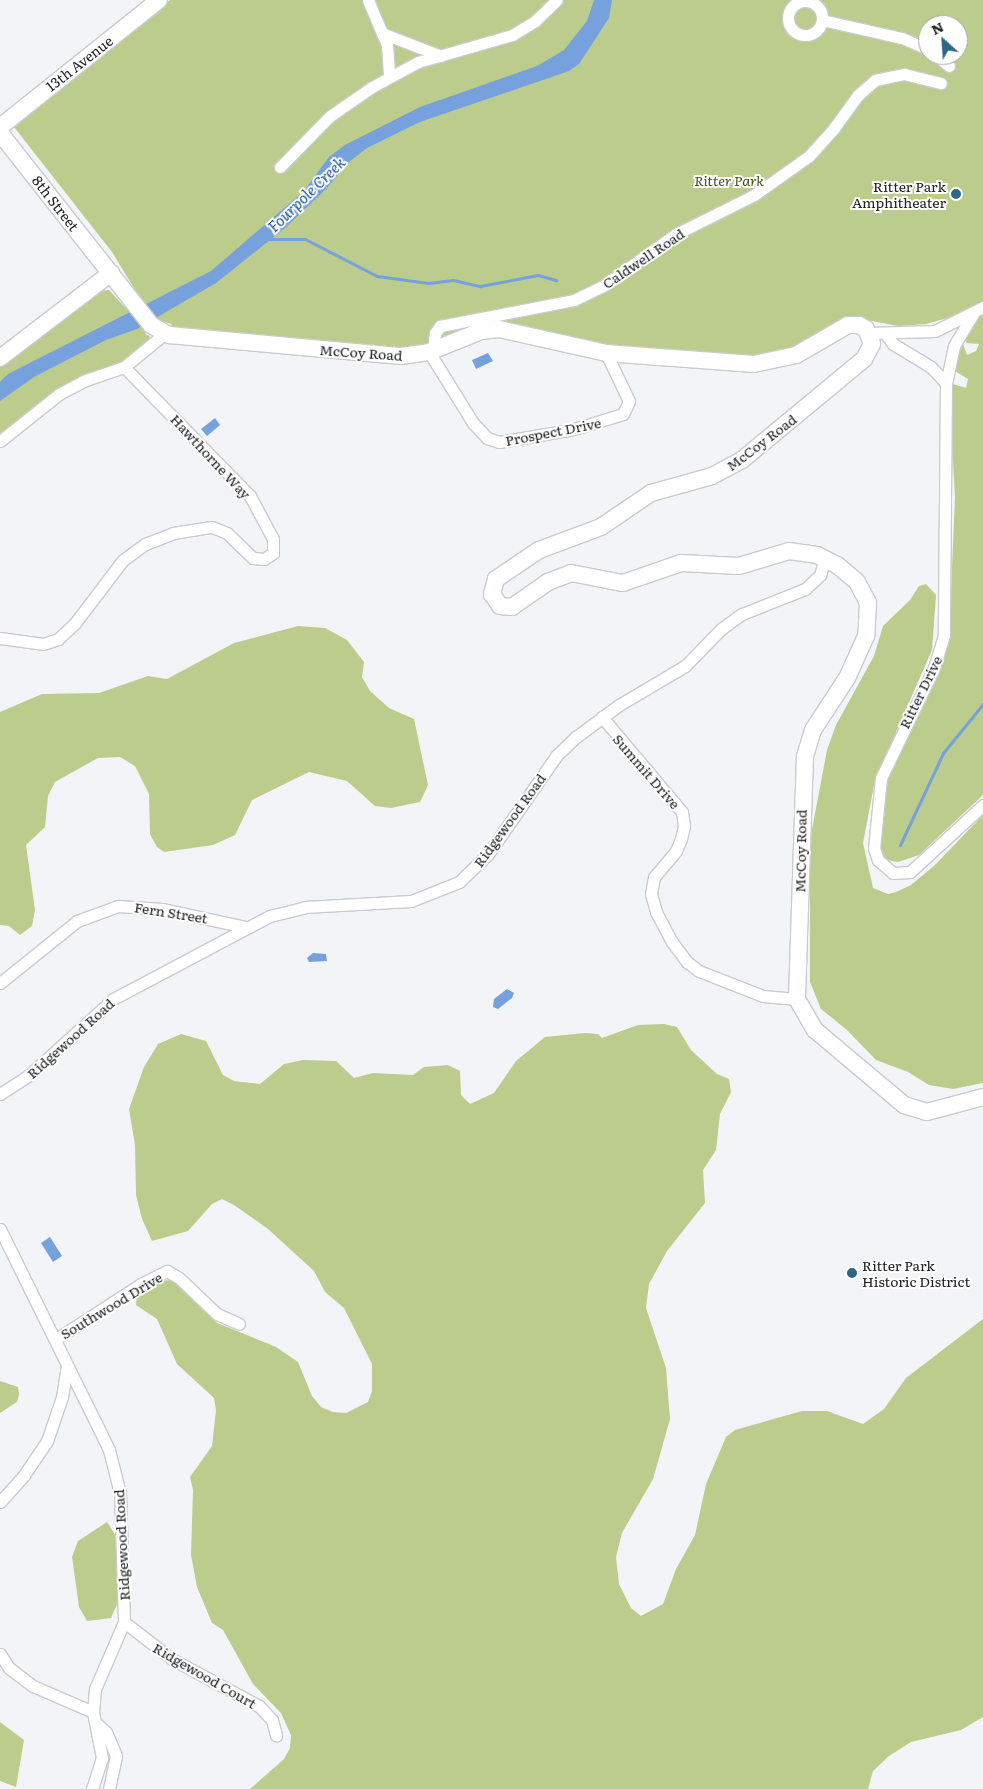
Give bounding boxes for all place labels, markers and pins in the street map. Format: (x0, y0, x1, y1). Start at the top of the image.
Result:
place label: Ritter Park Amphitheater (852, 178, 946, 210)
marker: Ritter Park Amphitheater (950, 188, 962, 200)
place label: Ritter Park Historic District (862, 1257, 970, 1290)
marker: Ritter Park Historic District (846, 1267, 858, 1279)

